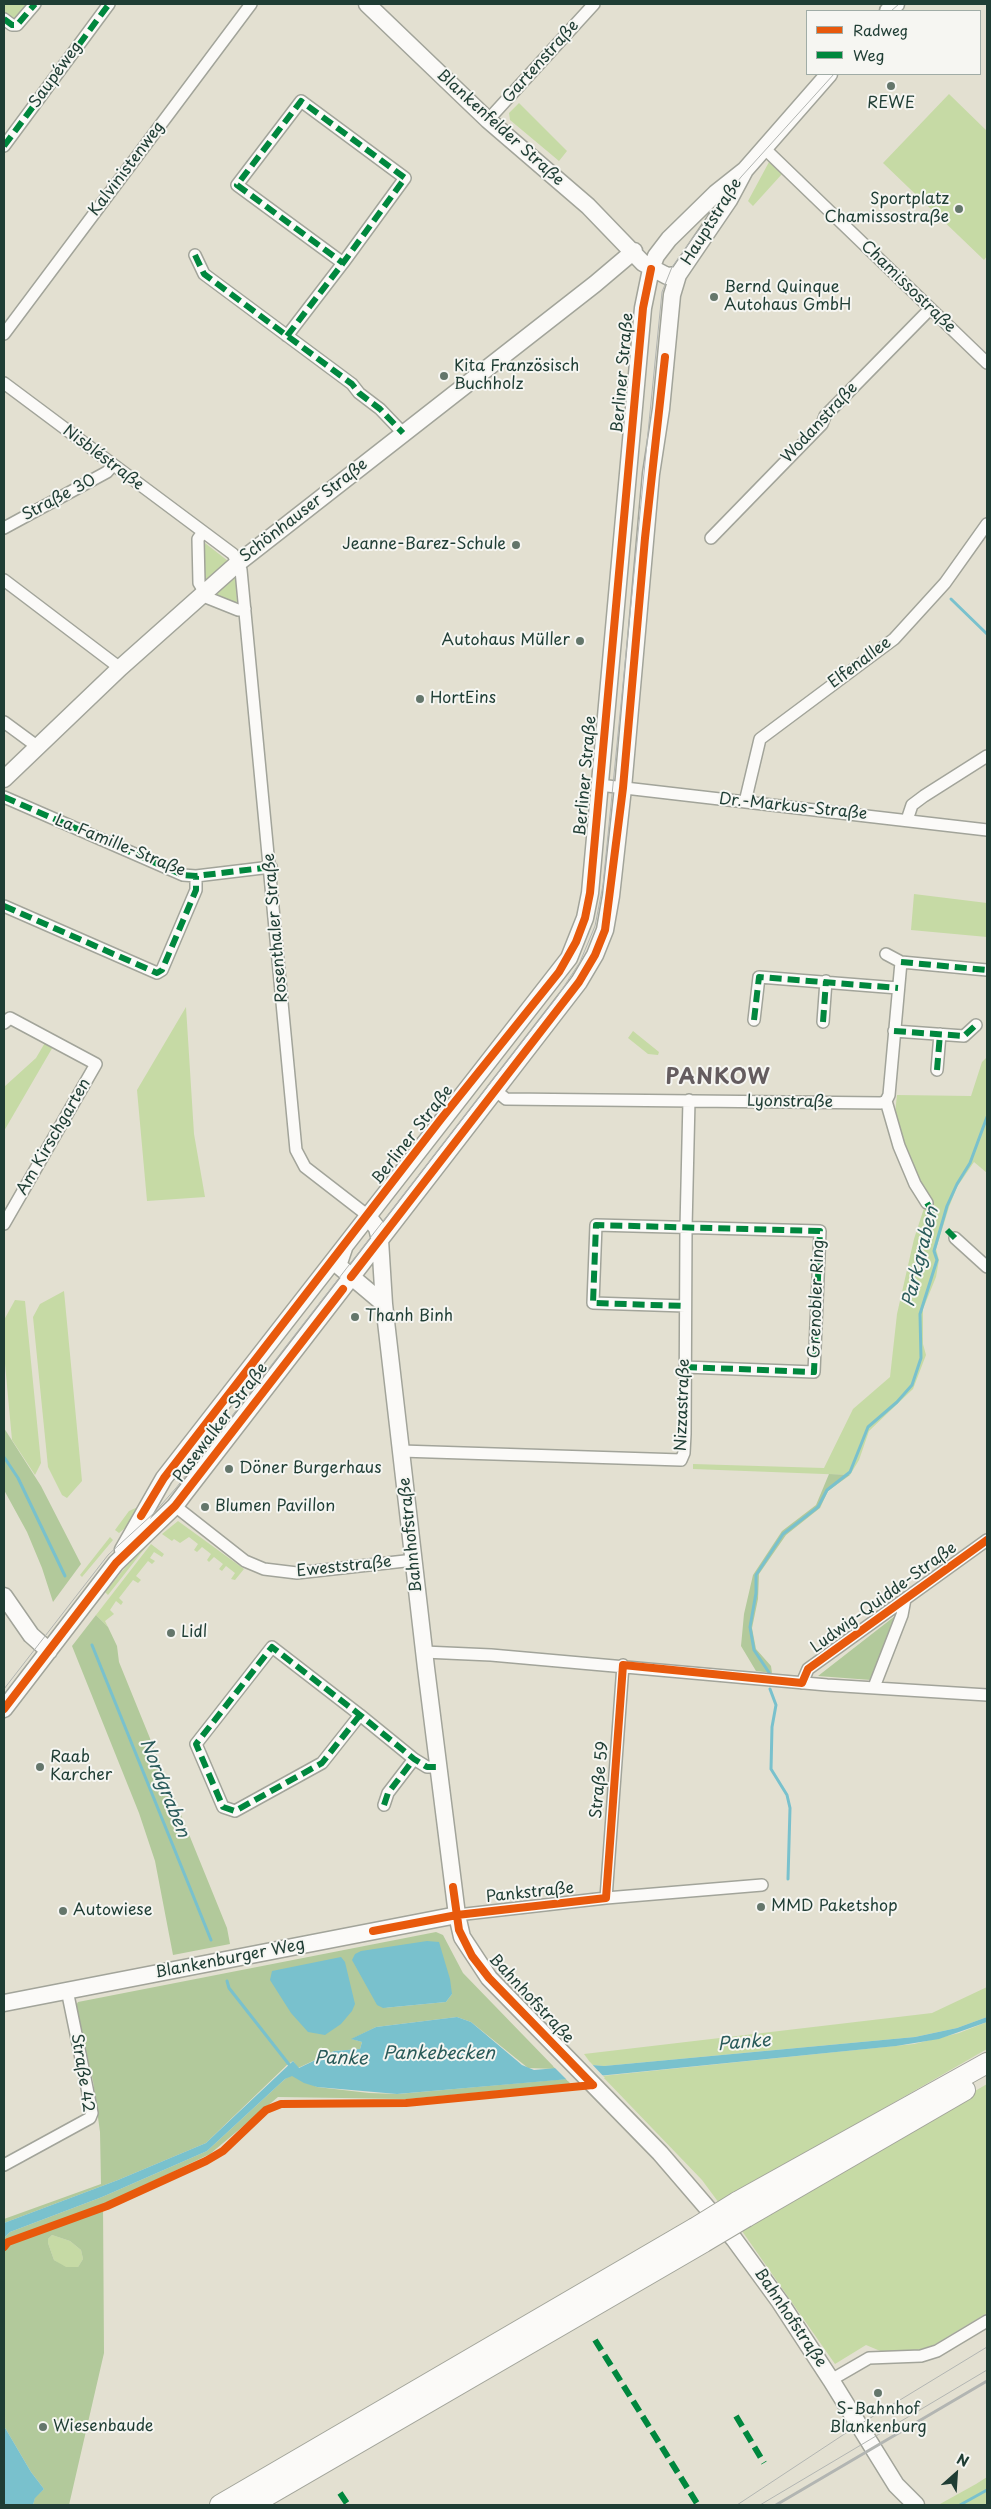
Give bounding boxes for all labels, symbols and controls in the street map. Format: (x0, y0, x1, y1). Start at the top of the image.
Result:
legend (806, 10, 981, 75)
street label: Gartenstraße (499, 17, 583, 107)
text: Radweg (853, 18, 908, 41)
street label: Saupéweg (25, 38, 87, 112)
text: Weg (853, 43, 884, 66)
street label: Blankenfelder Straße (432, 66, 568, 190)
marker: REWE (885, 80, 897, 92)
place label: REWE (867, 94, 915, 114)
street label: Kalvinistenweg (85, 118, 169, 220)
street label: Hauptstraße (678, 175, 746, 269)
place label: Sportplatz Chamissostraße (825, 190, 949, 228)
marker: Sportplatz Chamissostraße (953, 203, 965, 215)
street label: Chamissostraße (857, 237, 959, 337)
place label: Bernd Quinque Autohaus GmbH (724, 278, 851, 316)
marker: Bernd Quinque Autohaus GmbH (708, 291, 720, 303)
street label: Berliner Straße (608, 312, 638, 434)
place label: Kita Französisch Buchholz (454, 357, 579, 395)
marker: Kita Französisch Buchholz (438, 370, 450, 382)
street label: Wodanstraße (778, 379, 862, 467)
street label: Nisbléstraße (59, 421, 147, 495)
street label: Schönhauser Straße (236, 455, 372, 567)
street label: Straße 30 (19, 471, 99, 525)
place label: Jeanne-Barez-Schule (342, 535, 506, 555)
marker: Jeanne-Barez-Schule (510, 539, 522, 551)
place label: Autohaus Müller (441, 631, 570, 651)
street label: Elfenallee (825, 633, 895, 693)
marker: Autohaus Müller (574, 635, 586, 647)
place label: HortEins (430, 689, 496, 709)
marker: HortEins (414, 693, 426, 705)
street label: Berliner Straße (571, 715, 601, 837)
street label: Dr.-Markus-Straße (718, 790, 868, 824)
street label: La Famille-Straße (52, 811, 188, 881)
street label: Rosenthaler Straße (260, 852, 292, 1004)
district label: PANKOW (665, 1065, 771, 1091)
street label: Am Kirschgarten (13, 1075, 95, 1199)
street label: Berliner Straße (368, 1082, 458, 1188)
street label: Lyonstraße (747, 1092, 833, 1112)
water label: Parkgraben (898, 1205, 944, 1309)
street label: Grenobler Ring (805, 1239, 829, 1359)
place label: Thanh Binh (365, 1307, 453, 1327)
marker: Thanh Binh (349, 1311, 361, 1323)
street label: Nizzastraße (672, 1358, 694, 1452)
street label: Pasewalker Straße (170, 1359, 272, 1487)
place label: Döner Burgerhaus (239, 1459, 381, 1479)
marker: Döner Burgerhaus (223, 1463, 235, 1475)
street label: Bahnhofstraße (395, 1476, 427, 1594)
place label: Blumen Pavillon (215, 1497, 335, 1517)
marker: Blumen Pavillon (199, 1501, 211, 1513)
street label: Ludwig-Quidde-Straße (807, 1539, 961, 1657)
street label: Eweststraße (296, 1552, 392, 1582)
place label: Lidl (181, 1623, 207, 1643)
marker: Lidl (165, 1627, 177, 1639)
water label: Nordgraben (134, 1735, 194, 1841)
street label: Straße 59 (587, 1740, 613, 1820)
place label: Raab Karcher (50, 1748, 112, 1786)
marker: Raab Karcher (34, 1761, 46, 1773)
street label: Pankstraße (485, 1879, 575, 1907)
place label: MMD Paketshop (771, 1897, 898, 1917)
place label: Autowiese (73, 1901, 152, 1921)
marker: MMD Paketshop (755, 1901, 767, 1913)
marker: Autowiese (57, 1905, 69, 1917)
street label: Blankenburger Weg (154, 1935, 306, 1983)
street label: Bahnhofstraße (485, 1950, 577, 2048)
water label: Panke (717, 2030, 771, 2056)
street label: Straße 42 (66, 2032, 98, 2114)
water label: Pankebecken (383, 2043, 495, 2065)
water label: Panke (314, 2048, 368, 2070)
street label: Bahnhofstraße (750, 2265, 830, 2371)
marker: S-Bahnhof Blankenburg (872, 2387, 884, 2399)
place label: S-Bahnhof Blankenburg (829, 2400, 927, 2438)
place label: Wiesenbaude (53, 2417, 154, 2437)
marker: Wiesenbaude (37, 2421, 49, 2433)
text: N (953, 2448, 972, 2472)
north arrow (931, 2449, 981, 2499)

